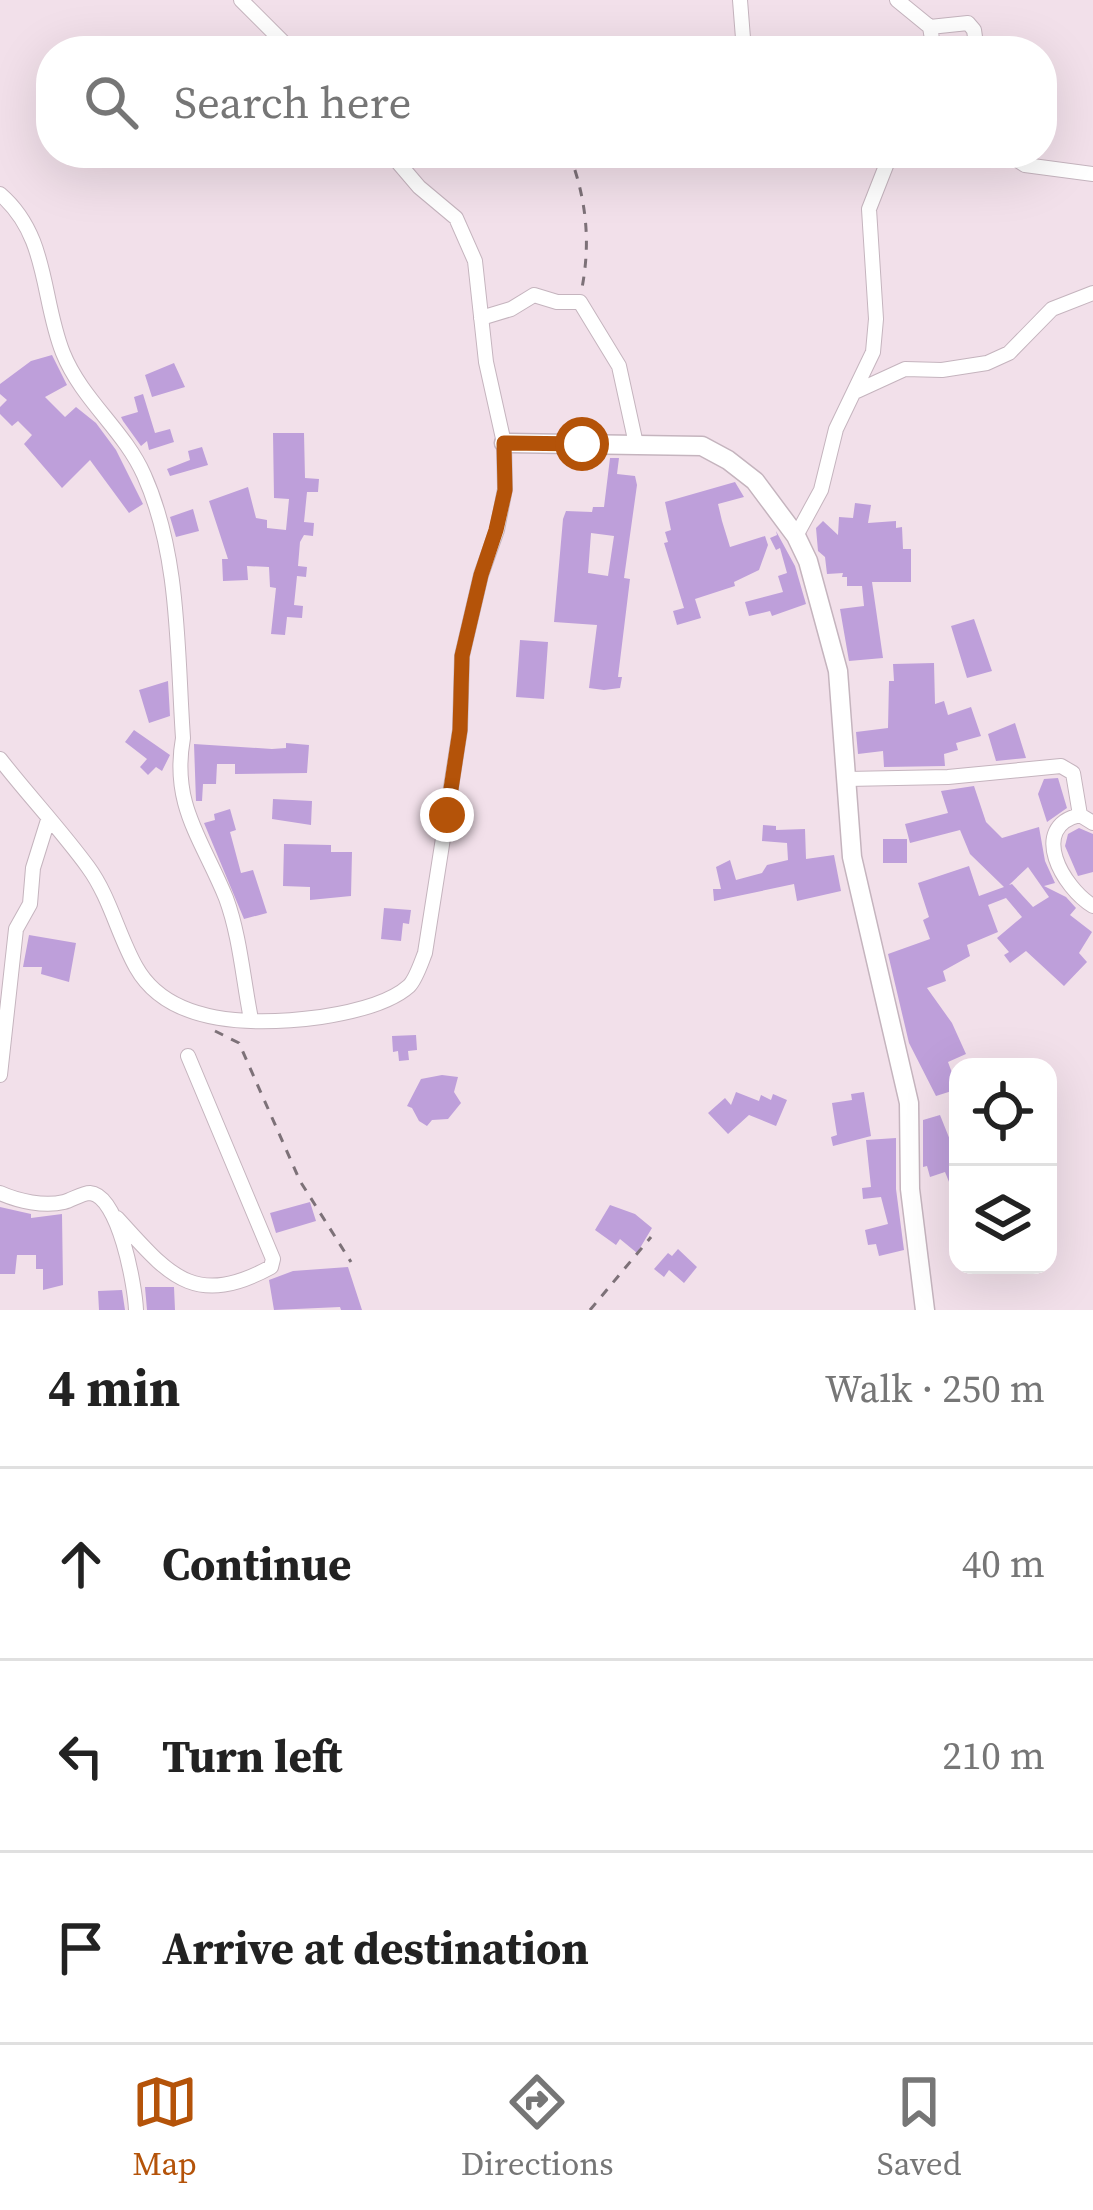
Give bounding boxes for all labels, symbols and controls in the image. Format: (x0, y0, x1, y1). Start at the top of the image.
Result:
search box (36, 36, 1057, 168)
icon: search (78, 69, 144, 135)
text: Search here (174, 71, 411, 133)
route start (555, 417, 609, 471)
route end (420, 788, 474, 842)
map controls (949, 1058, 1057, 1274)
button: locate (949, 1058, 1057, 1166)
button: layers (949, 1166, 1057, 1274)
text: 4 min (48, 1353, 180, 1423)
text: Walk · 250 m (825, 1362, 1045, 1415)
icon: ahead (48, 1531, 114, 1597)
text: Continue (162, 1533, 351, 1595)
text: 40 m (962, 1537, 1045, 1590)
icon: left (48, 1723, 114, 1789)
text: Turn left (162, 1725, 342, 1787)
text: 210 m (942, 1729, 1045, 1782)
icon: arrive (48, 1915, 114, 1981)
text: Arrive at destination (162, 1917, 589, 1979)
tab: Map (132, 2069, 198, 2186)
tab: Directions (461, 2069, 614, 2186)
tab: Saved (877, 2069, 961, 2186)

